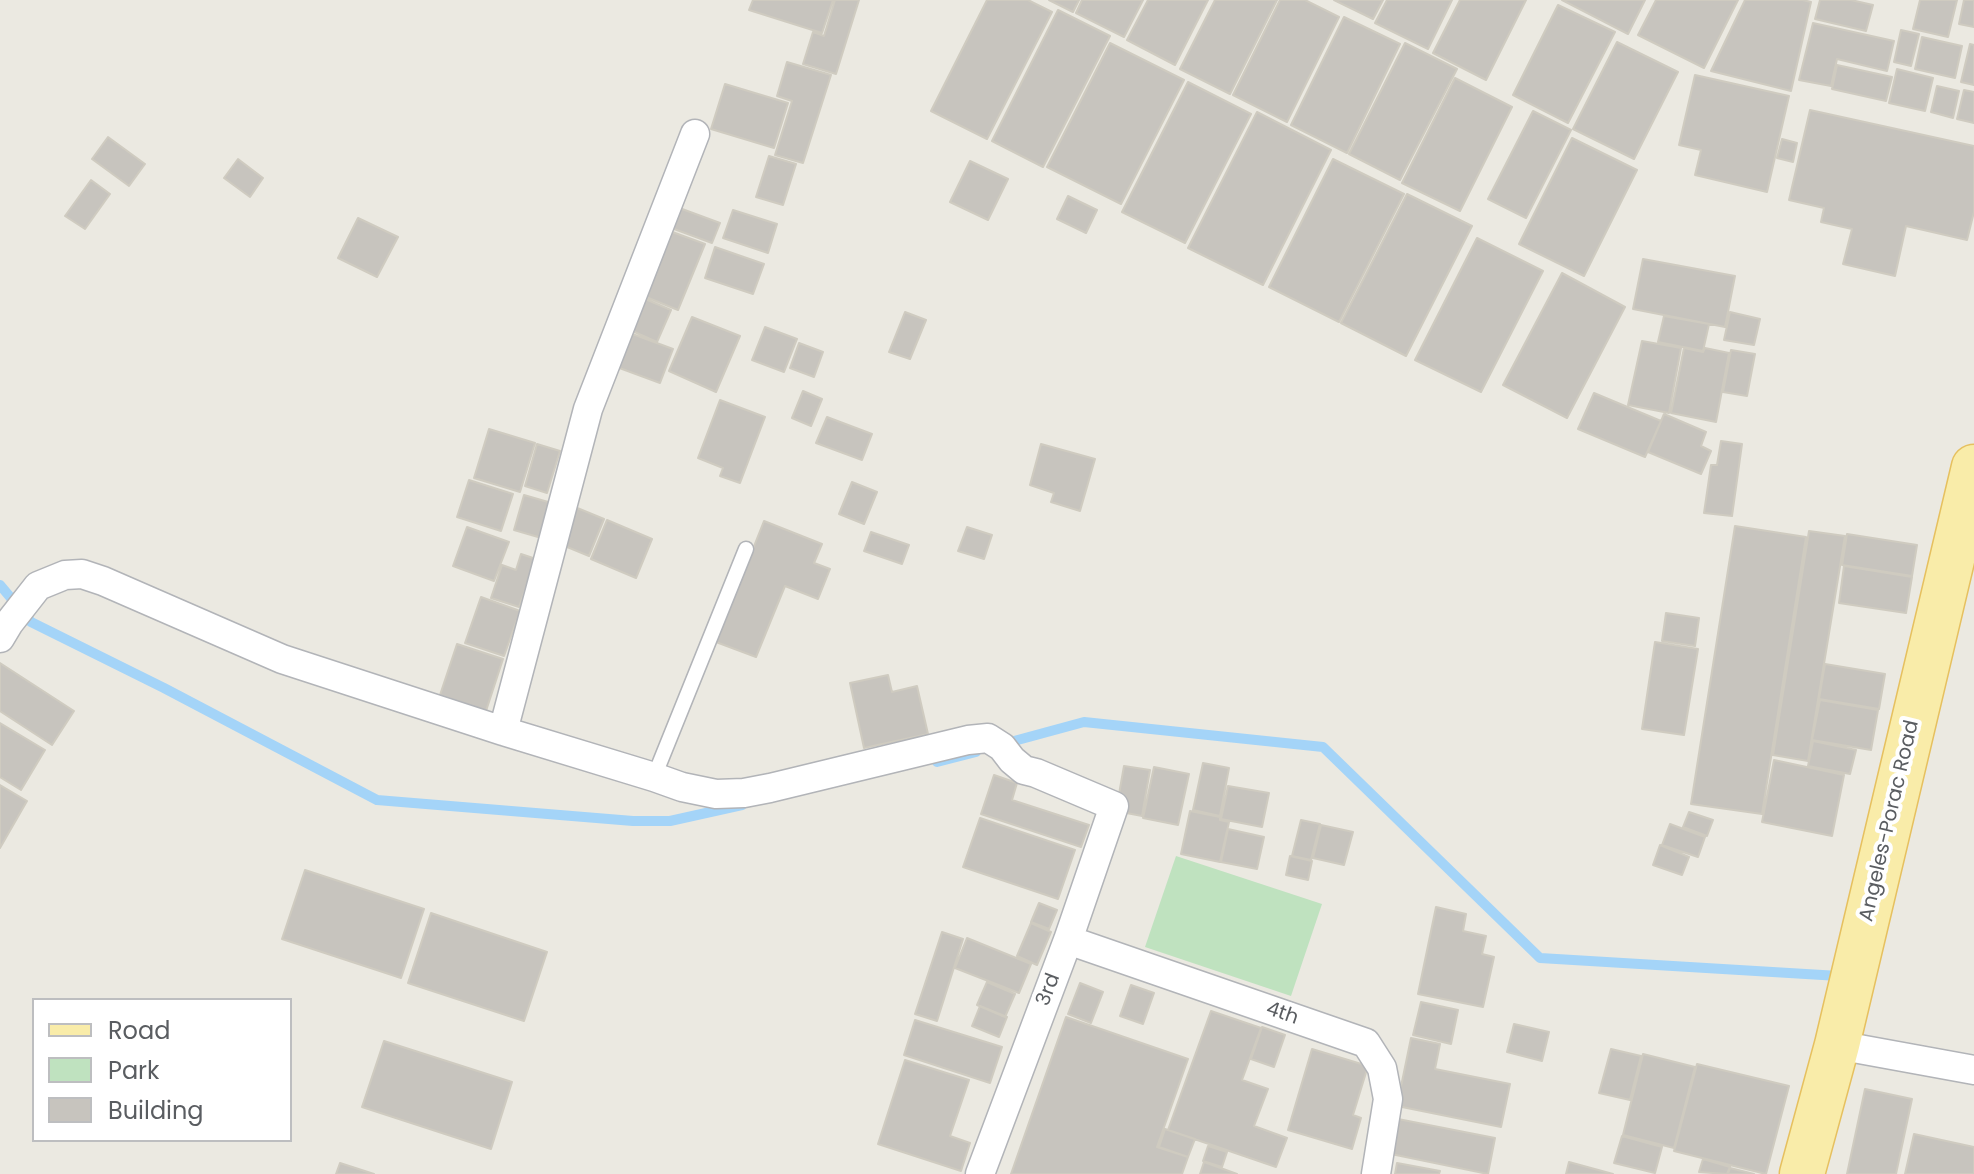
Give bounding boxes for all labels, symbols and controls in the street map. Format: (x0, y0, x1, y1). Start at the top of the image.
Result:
street label: Angeles-Porac Road (1855, 718, 1925, 924)
street label: 3rd (1032, 970, 1066, 1010)
street label: 4th (1263, 997, 1301, 1031)
legend (32, 998, 292, 1142)
text: Road (108, 1014, 170, 1047)
text: Park (108, 1054, 159, 1087)
text: Building (108, 1094, 204, 1127)

